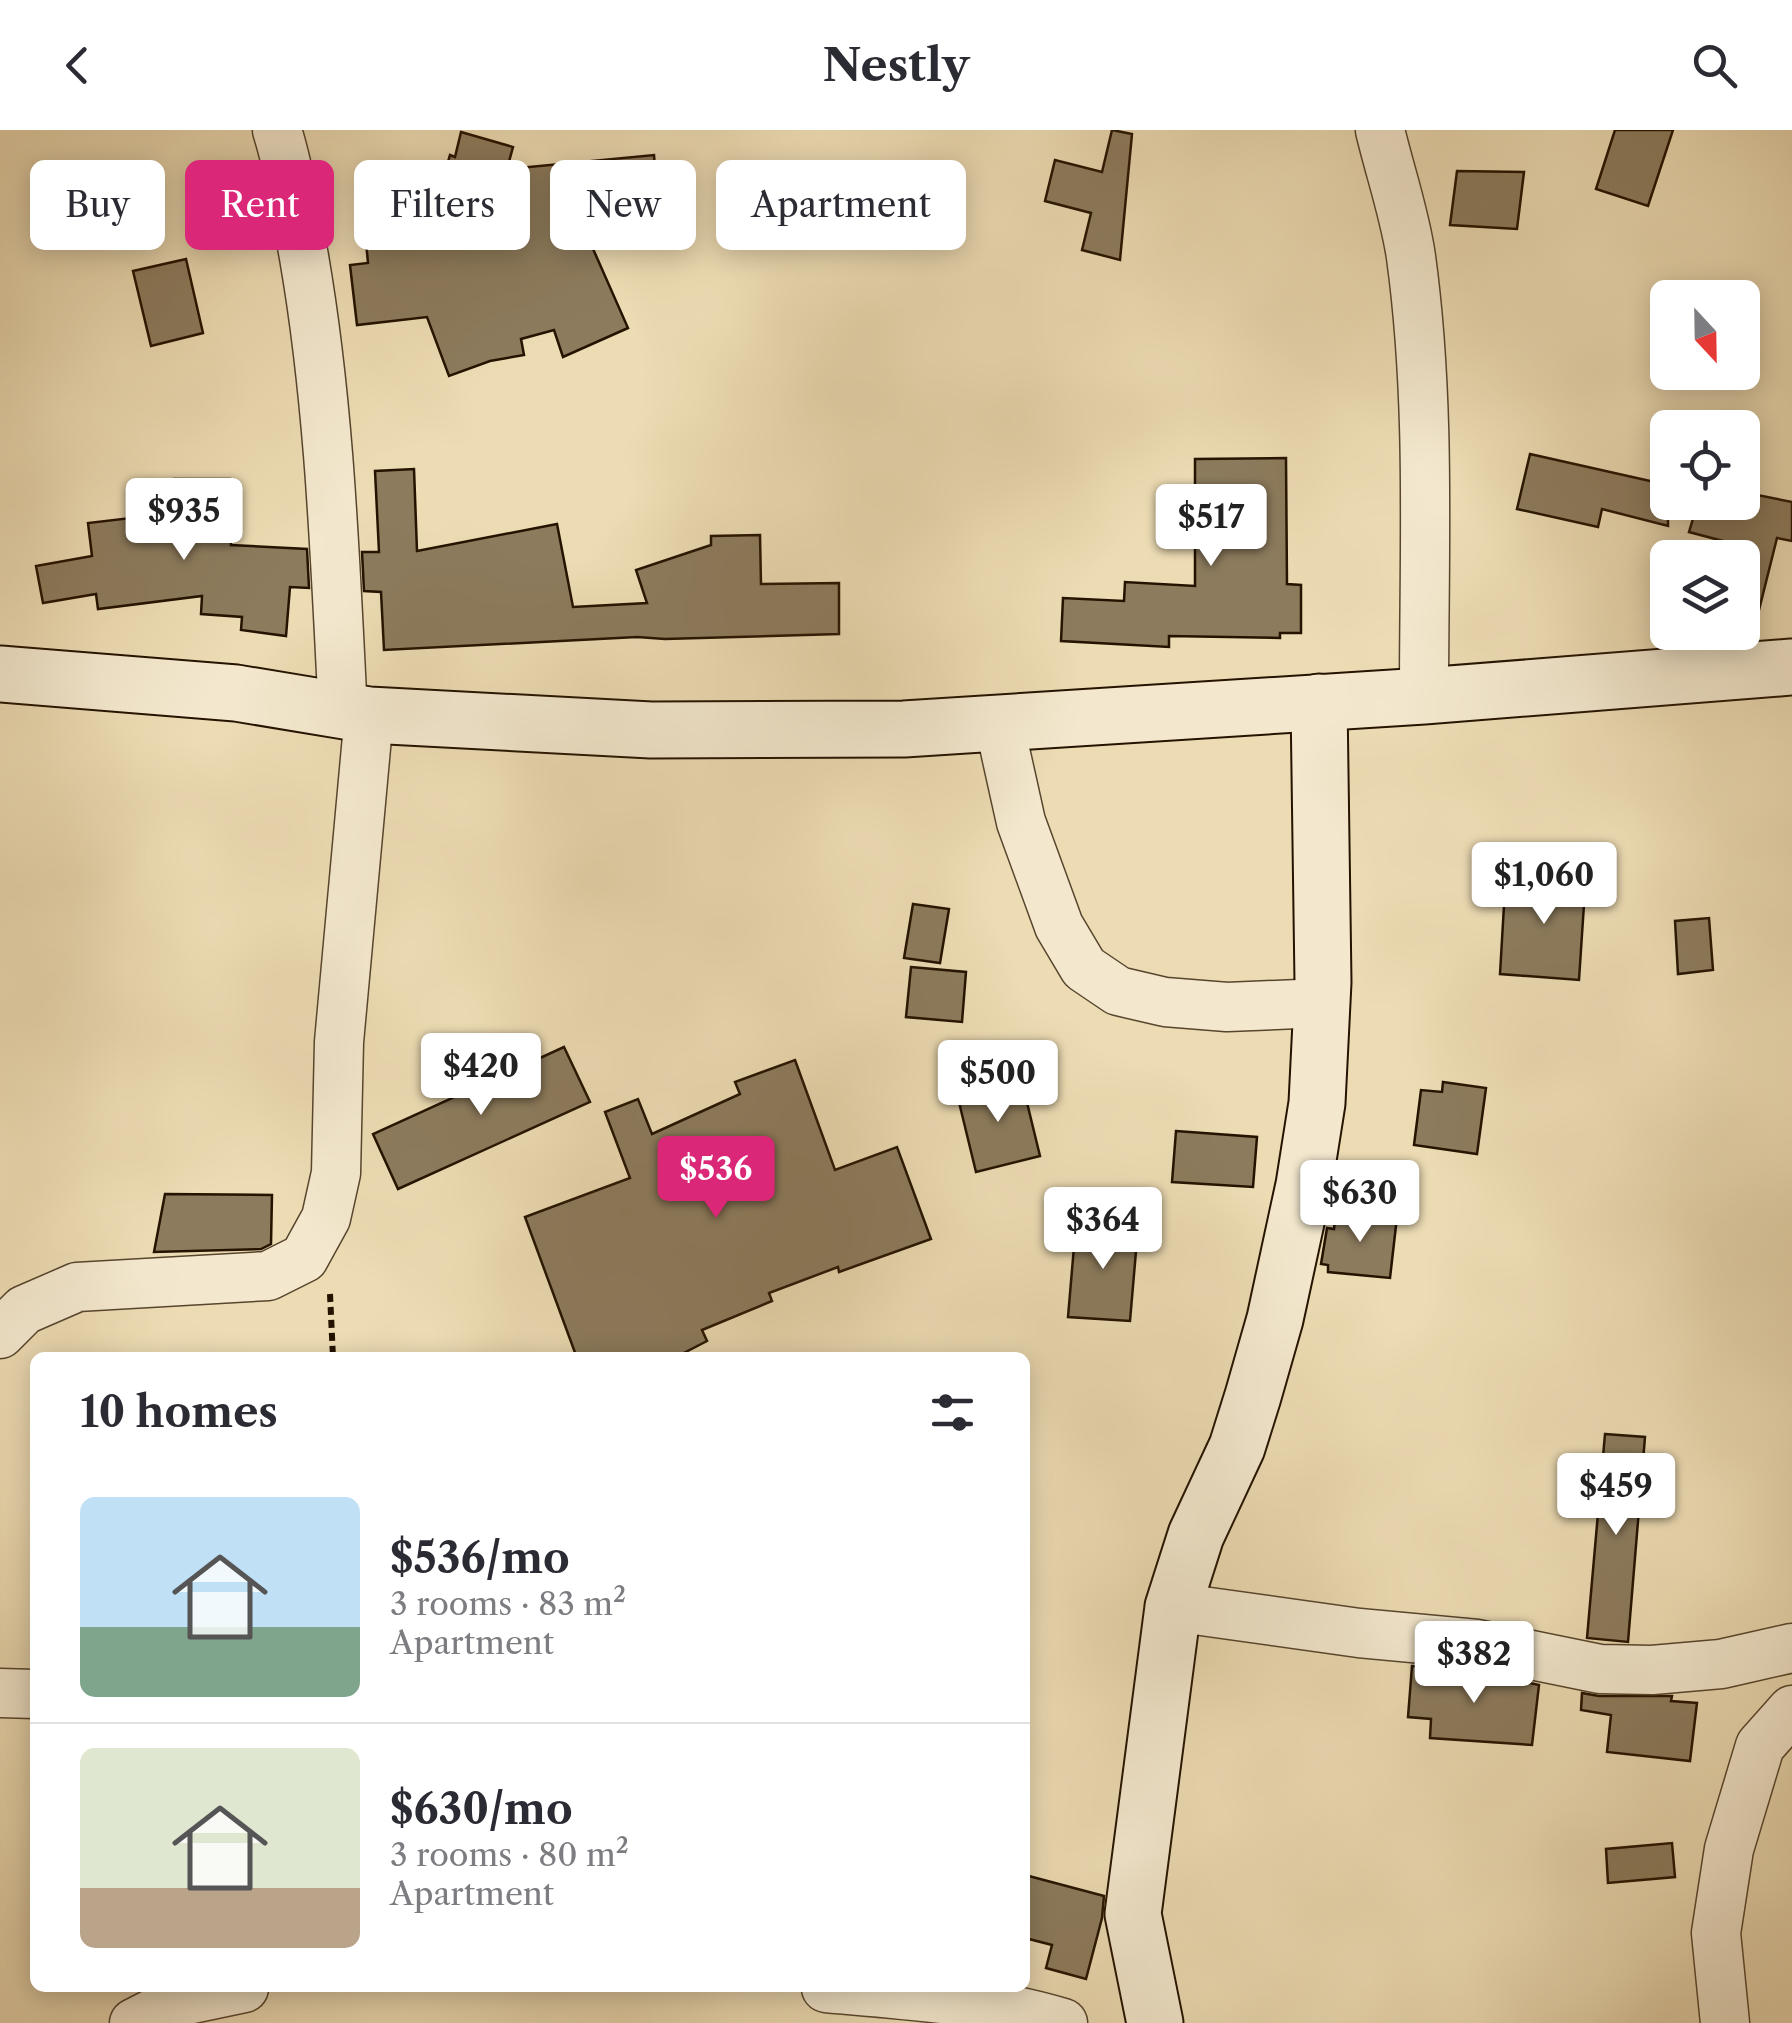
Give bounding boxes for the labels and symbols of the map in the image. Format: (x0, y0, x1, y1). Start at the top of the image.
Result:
north arrow (1650, 280, 1760, 390)
pin: $935 (125, 478, 243, 563)
pin: $517 (1152, 484, 1270, 569)
pin: $1,060 (1463, 842, 1625, 927)
pin: $420 (422, 1033, 540, 1118)
pin: $500 (939, 1040, 1057, 1125)
pin: $536 (657, 1136, 775, 1221)
pin: $630 (1301, 1160, 1419, 1245)
pin: $364 (1044, 1187, 1162, 1272)
pin: $459 (1557, 1453, 1675, 1538)
pin: $382 (1415, 1621, 1533, 1706)

